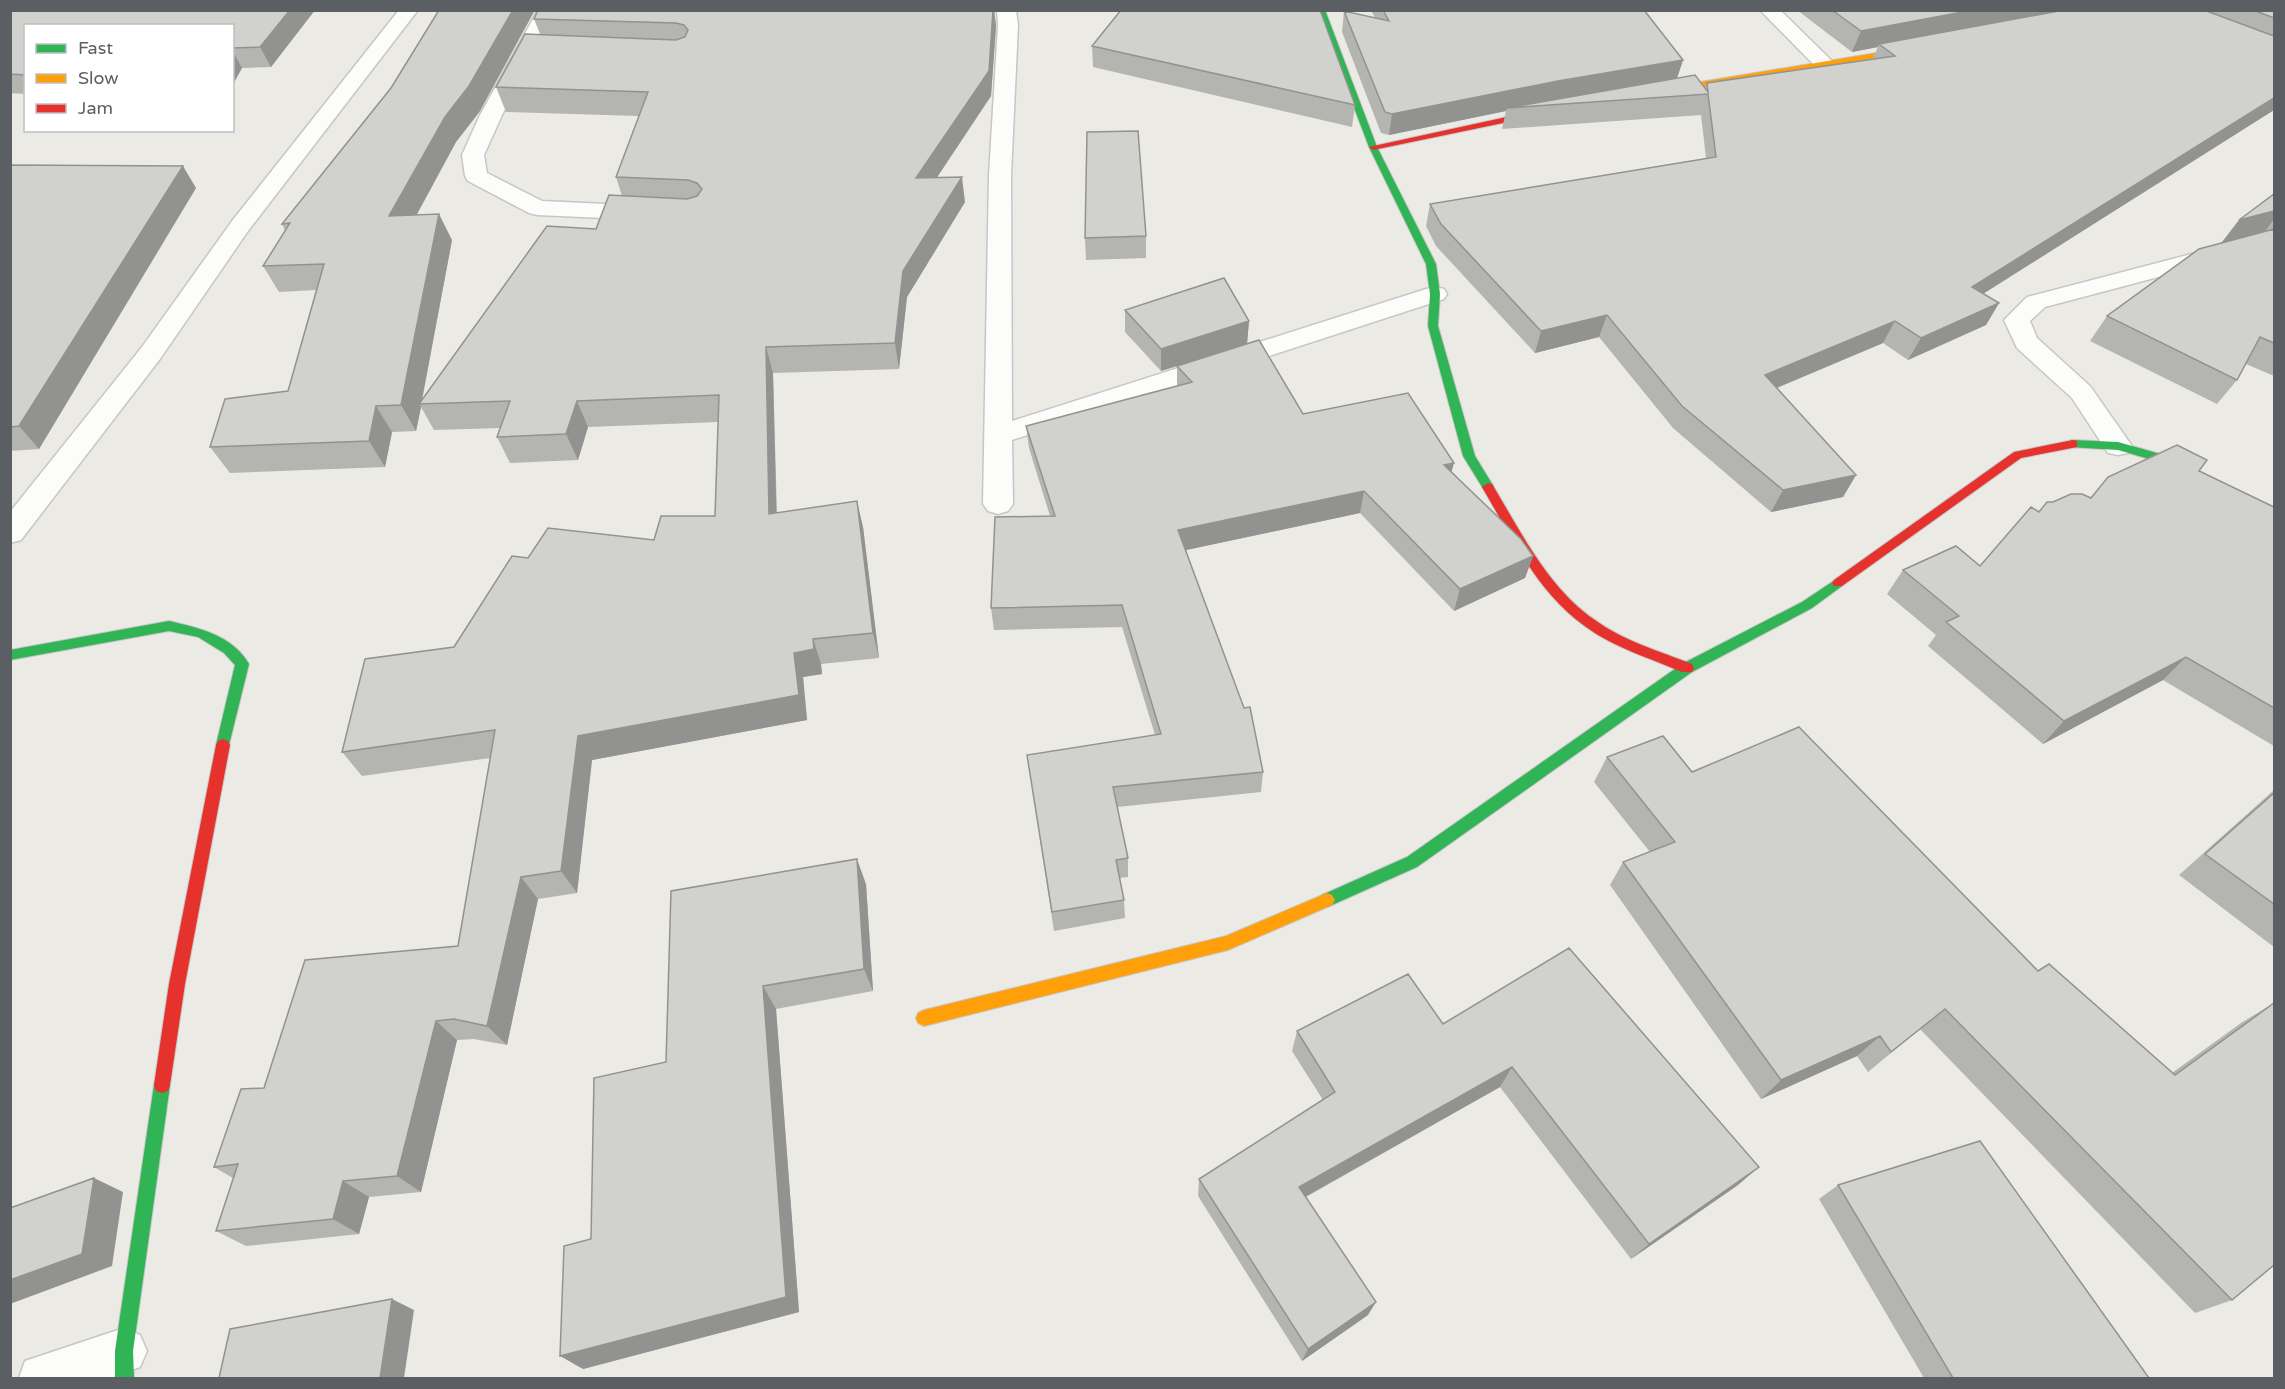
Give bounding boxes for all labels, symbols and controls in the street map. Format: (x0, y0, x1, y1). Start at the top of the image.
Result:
legend (24, 24, 234, 132)
text: Fast (78, 37, 113, 59)
text: Slow (78, 67, 119, 89)
text: Jam (78, 97, 113, 119)

